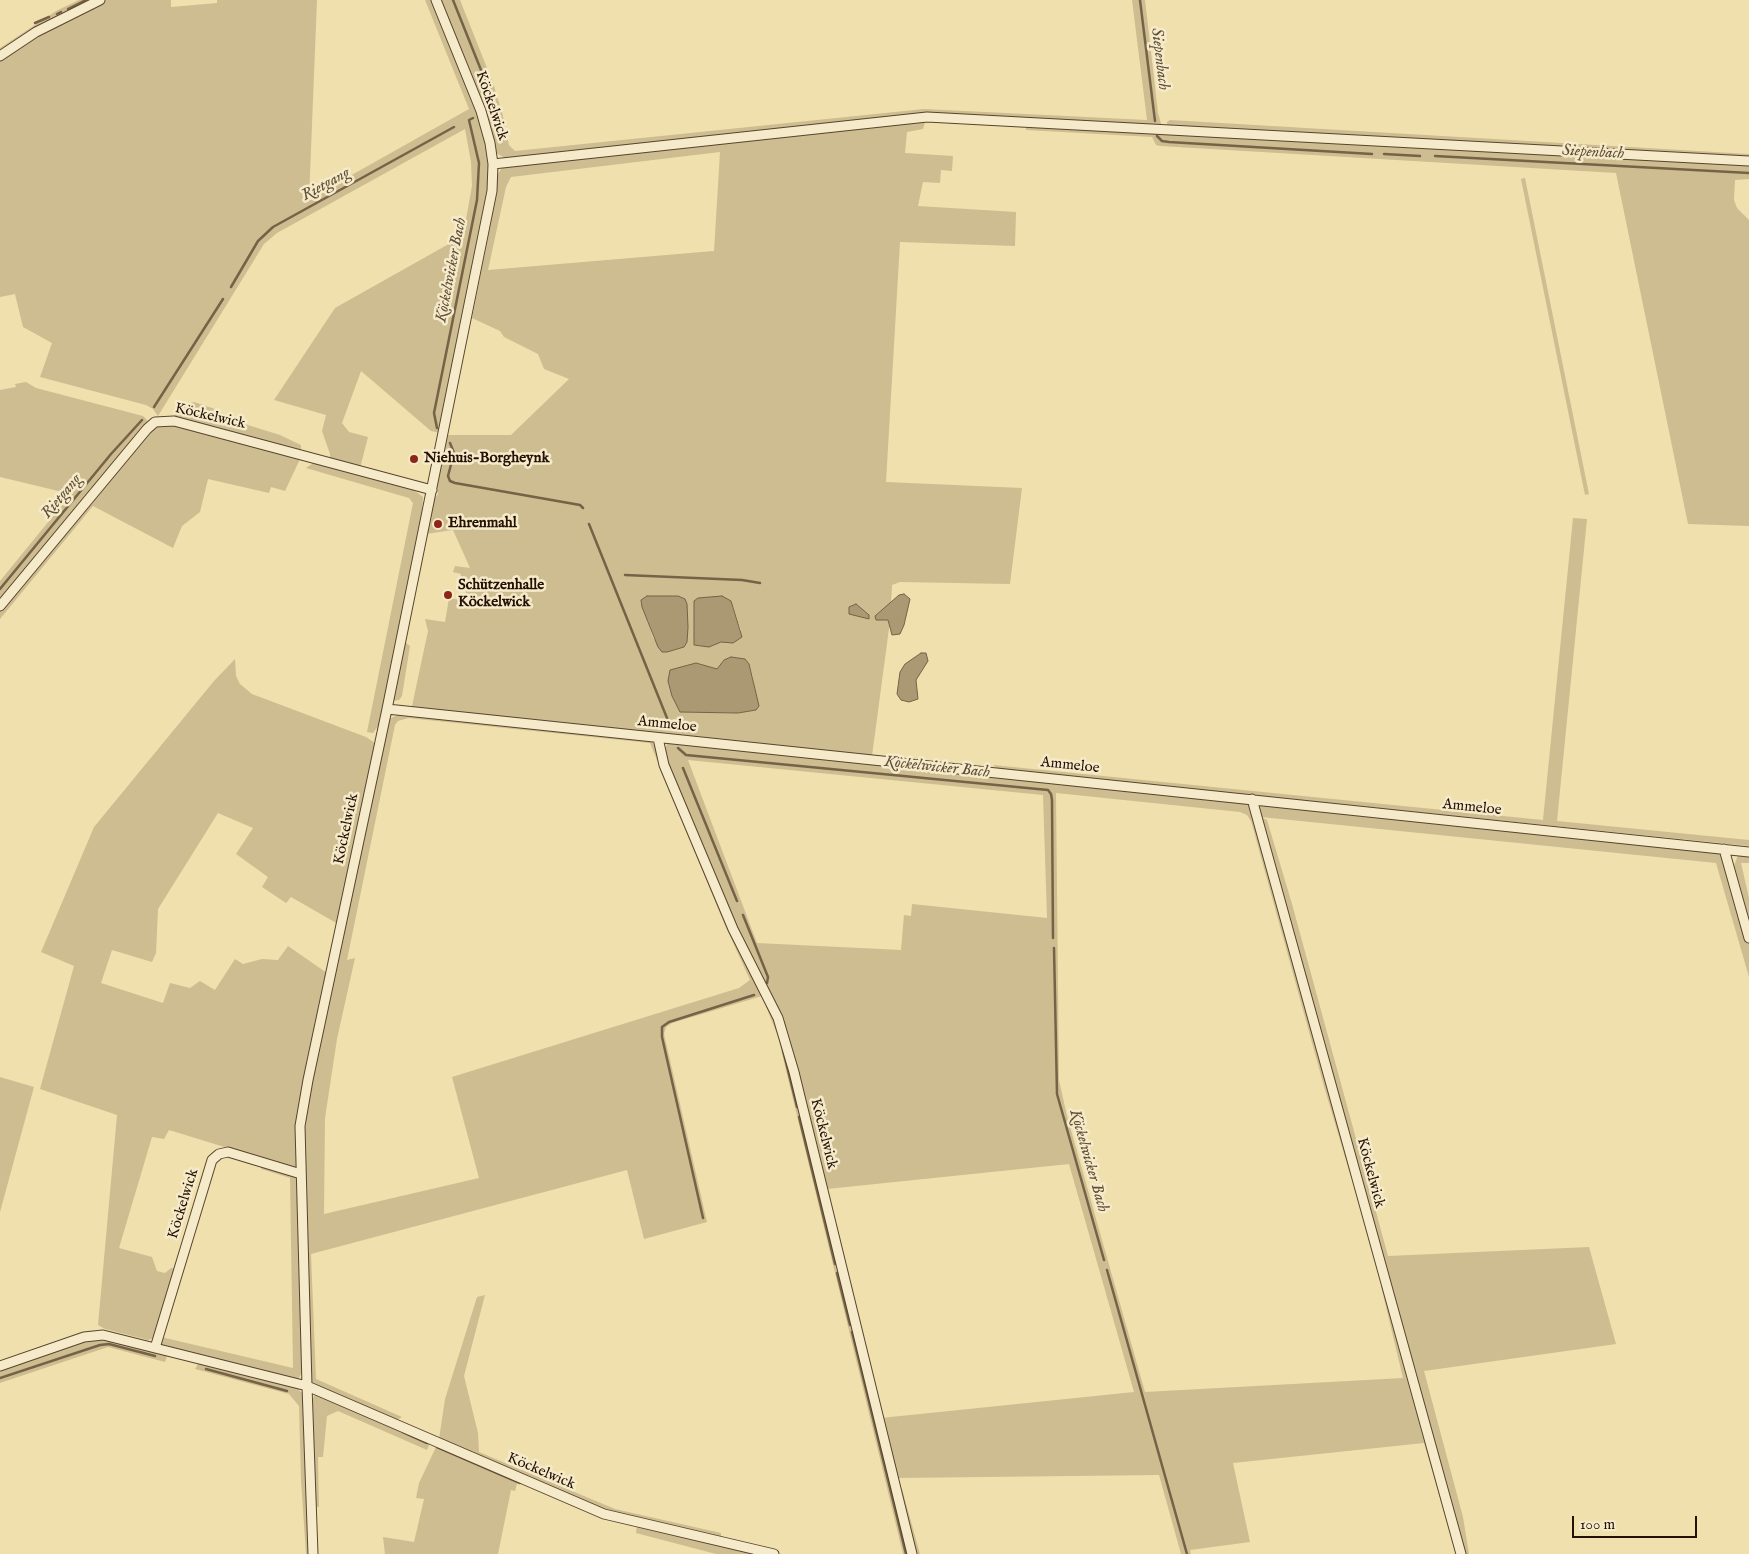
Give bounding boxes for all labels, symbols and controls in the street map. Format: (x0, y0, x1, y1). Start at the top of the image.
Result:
water label: Siepenbach (1146, 27, 1172, 91)
street label: Köckelwick (471, 69, 511, 143)
water label: Siepenbach (1561, 142, 1625, 164)
water label: Rietgang (299, 164, 353, 206)
water label: Köckelwicker Bach (432, 216, 472, 324)
street label: Köckelwick (173, 400, 247, 434)
place label: Niehuis-Borgheynk (424, 450, 549, 468)
marker: Niehuis-Borgheynk (408, 453, 420, 465)
water label: Rietgang (38, 471, 86, 523)
place label: Ehrenmahl (448, 515, 517, 533)
marker: Ehrenmahl (432, 518, 444, 530)
place label: Schützenhalle Köckelwick (458, 577, 544, 612)
marker: Schützenhalle Köckelwick (442, 589, 454, 601)
street label: Ammeloe (637, 713, 697, 737)
water label: Köckelwicker Bach (883, 753, 991, 783)
street label: Ammeloe (1040, 754, 1100, 778)
street label: Köckelwick (331, 792, 363, 866)
street label: Ammeloe (1442, 796, 1502, 820)
street label: Köckelwick (806, 1097, 840, 1171)
water label: Köckelwicker Bach (1064, 1107, 1112, 1215)
street label: Köckelwick (1352, 1136, 1388, 1210)
street label: Köckelwick (165, 1167, 203, 1241)
street label: Köckelwick (504, 1450, 578, 1494)
scale bar (1574, 1506, 1699, 1538)
text: 100 m (1580, 1515, 1615, 1534)

